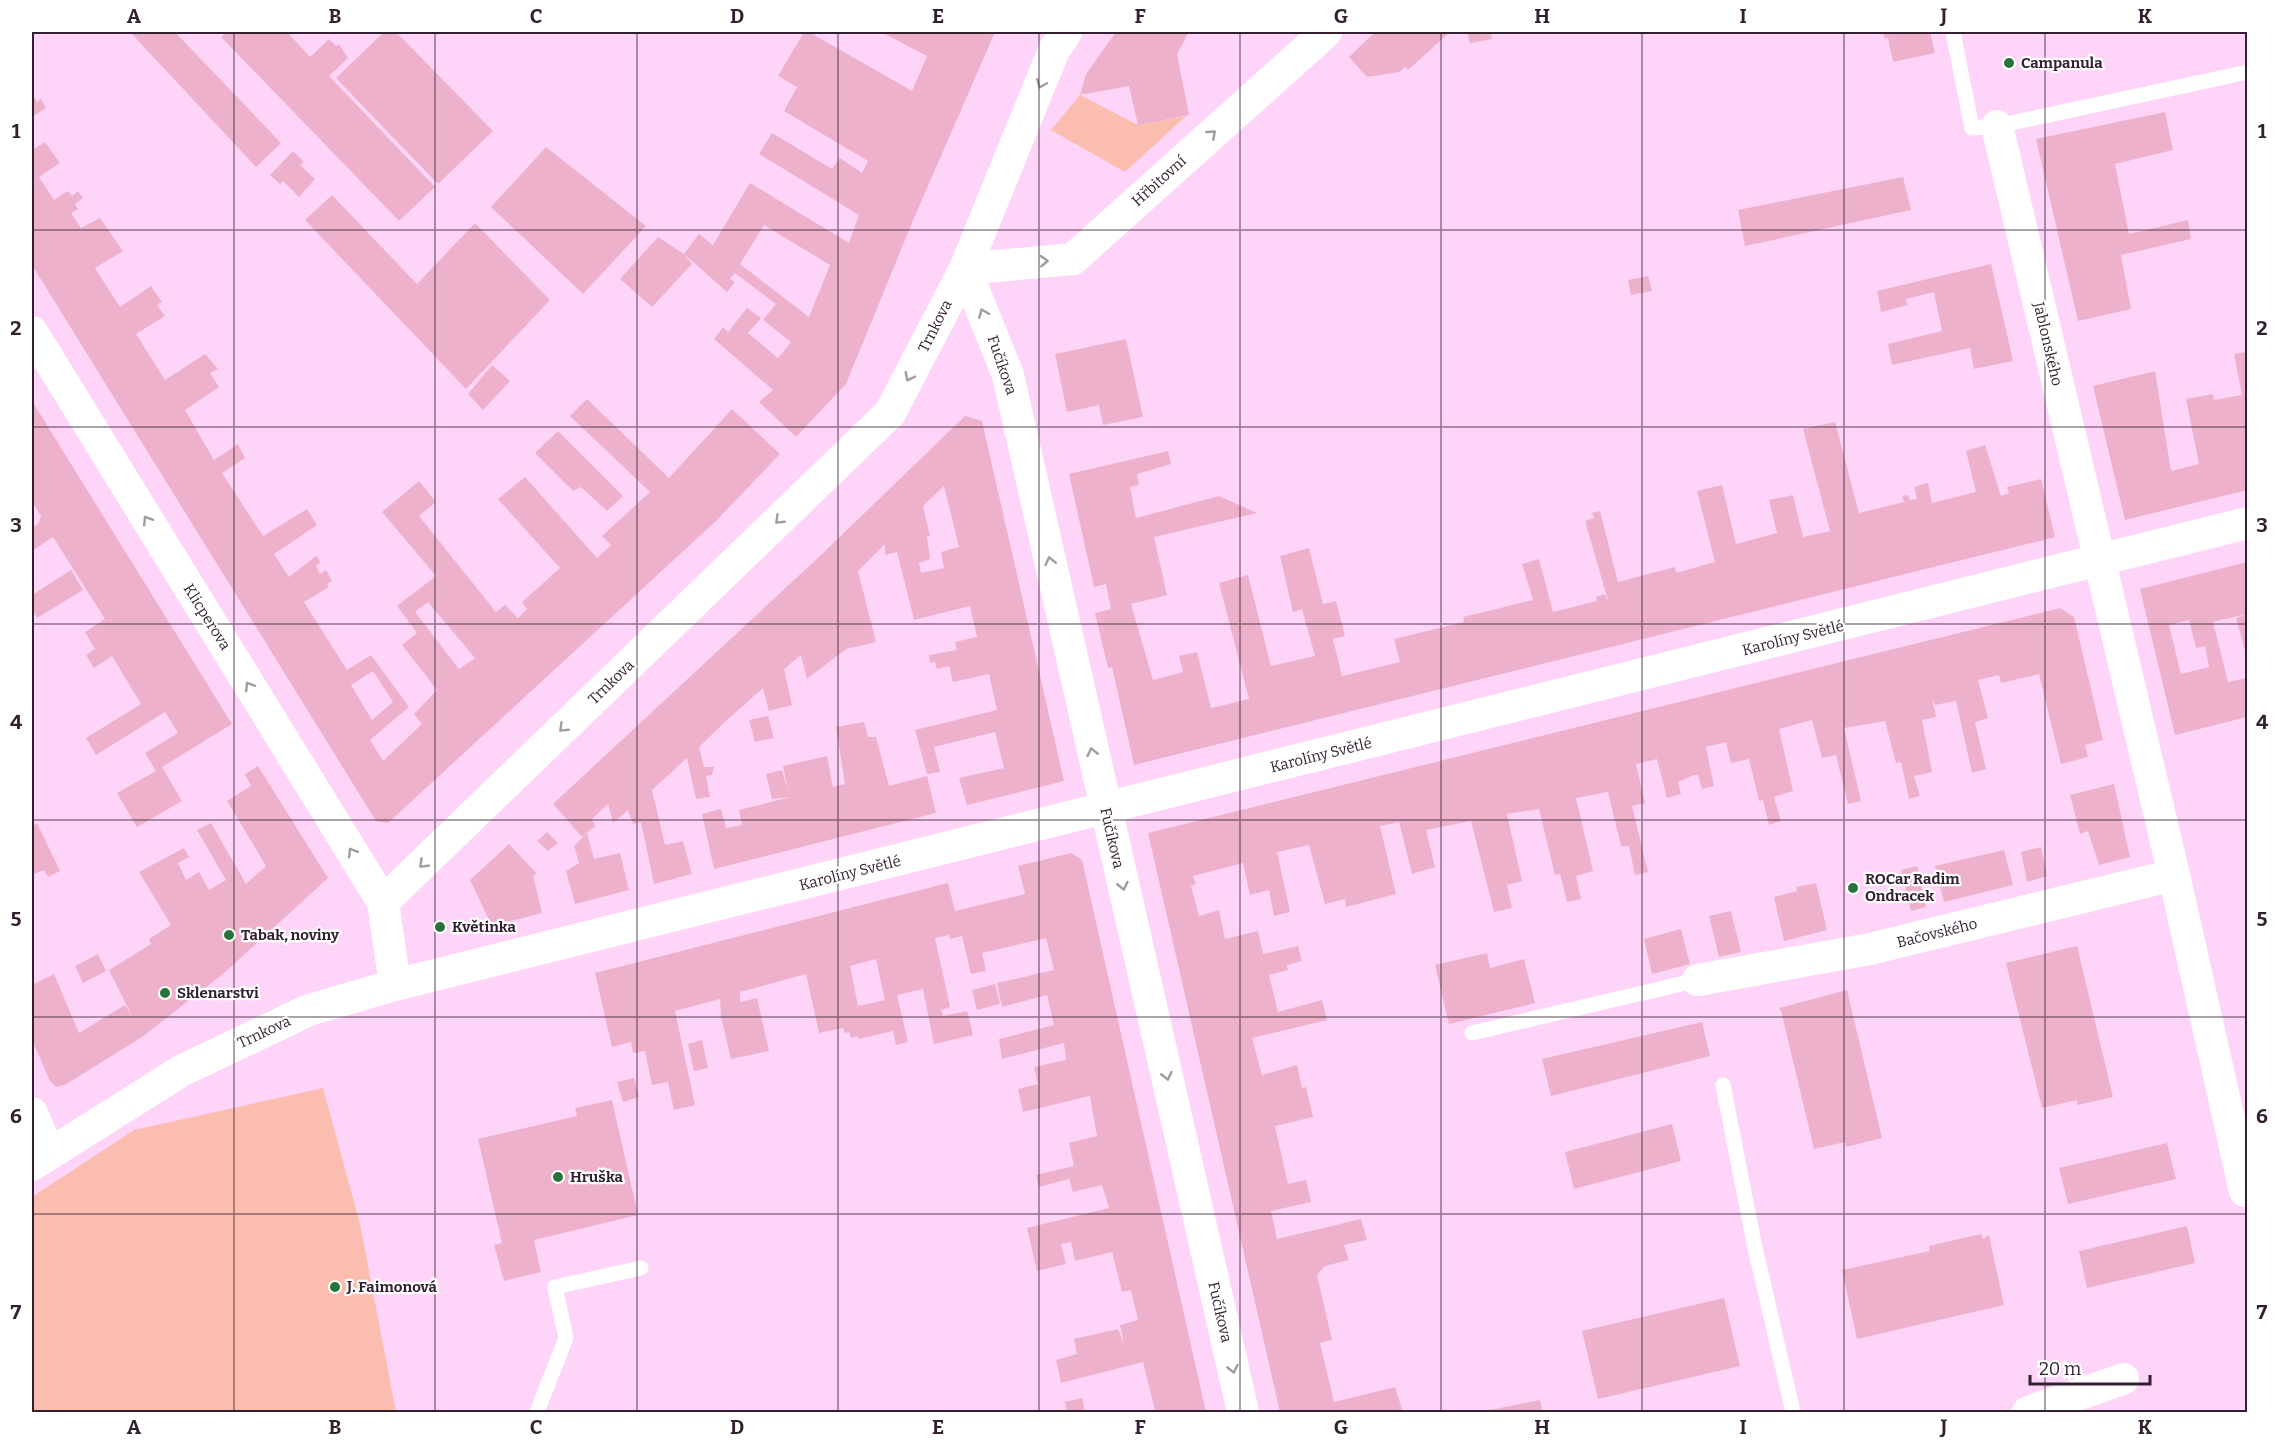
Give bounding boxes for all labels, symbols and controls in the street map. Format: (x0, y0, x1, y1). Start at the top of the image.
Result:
text: A (127, 4, 142, 28)
text: B (329, 4, 342, 28)
text: C (530, 4, 542, 28)
text: D (730, 4, 744, 28)
text: E (932, 4, 944, 28)
text: F (1134, 4, 1146, 28)
text: G (1334, 4, 1348, 28)
text: H (1534, 4, 1550, 28)
text: I (1739, 4, 1747, 28)
text: J (1940, 4, 1948, 28)
text: K (2138, 4, 2153, 28)
place label: Campanula (2021, 54, 2103, 72)
marker: Campanula (2002, 56, 2016, 70)
one-way arrow (1036, 77, 1048, 88)
text: 1 (12, 119, 21, 143)
text: 1 (2258, 119, 2267, 143)
one-way arrow (1205, 130, 1216, 141)
street label: Hřbitovní (1128, 152, 1190, 210)
one-way arrow (1039, 255, 1048, 268)
street label: Trnkova (914, 297, 956, 355)
street label: Jablonského (2029, 299, 2066, 388)
one-way arrow (978, 308, 990, 319)
text: 2 (10, 316, 22, 340)
text: 2 (2256, 316, 2268, 340)
street label: Fučíkova (983, 333, 1021, 397)
one-way arrow (905, 370, 916, 381)
text: 3 (10, 513, 22, 537)
one-way arrow (775, 513, 786, 524)
text: 3 (2256, 513, 2268, 537)
one-way arrow (143, 516, 155, 526)
one-way arrow (1044, 557, 1057, 567)
street label: Klicperova (180, 581, 234, 653)
street label: Karolíny Světlé (1740, 617, 1846, 659)
street label: Trnkova (584, 656, 638, 708)
one-way arrow (245, 682, 257, 692)
text: 4 (10, 710, 22, 734)
text: 4 (2256, 710, 2268, 734)
one-way arrow (559, 721, 570, 732)
street label: Karolíny Světlé (1268, 734, 1374, 776)
one-way arrow (1087, 747, 1100, 757)
street label: Fučíkova (1096, 806, 1128, 870)
one-way arrow (347, 848, 359, 858)
street label: Karolíny Světlé (797, 852, 903, 894)
one-way arrow (419, 856, 430, 867)
place label: ROCar Radim Ondracek (1865, 870, 1960, 905)
one-way arrow (1116, 881, 1129, 891)
marker: ROCar Radim Ondracek (1846, 881, 1860, 895)
text: 5 (11, 907, 22, 931)
text: 5 (2257, 907, 2268, 931)
street label: Bačovského (1895, 914, 1979, 952)
place label: Květinka (452, 918, 516, 936)
marker: Květinka (433, 920, 447, 934)
place label: Tabak, noviny (241, 926, 340, 944)
marker: Tabak, noviny (222, 928, 236, 942)
place label: Sklenarstvi (177, 984, 259, 1002)
marker: Sklenarstvi (158, 986, 172, 1000)
street label: Trnkova (235, 1012, 293, 1052)
one-way arrow (1159, 1071, 1172, 1081)
text: 6 (10, 1104, 22, 1128)
text: 6 (2256, 1104, 2268, 1128)
place label: Hruška (570, 1168, 623, 1186)
marker: Hruška (551, 1170, 565, 1184)
place label: J. Faimonová (346, 1278, 437, 1296)
marker: J. Faimonová (328, 1280, 342, 1294)
street label: Fučíkova (1204, 1280, 1236, 1344)
text: 7 (11, 1300, 22, 1324)
text: 7 (2257, 1300, 2268, 1324)
scale bar (2030, 1348, 2150, 1386)
text: 20 m (2039, 1358, 2081, 1380)
one-way arrow (1226, 1364, 1239, 1374)
text: A (127, 1415, 142, 1439)
text: B (329, 1415, 342, 1439)
text: C (530, 1415, 542, 1439)
text: D (730, 1415, 744, 1439)
text: E (932, 1415, 944, 1439)
text: F (1134, 1415, 1146, 1439)
text: G (1334, 1415, 1348, 1439)
text: H (1534, 1415, 1550, 1439)
text: I (1739, 1415, 1747, 1439)
text: J (1940, 1415, 1948, 1439)
text: K (2138, 1415, 2153, 1439)

